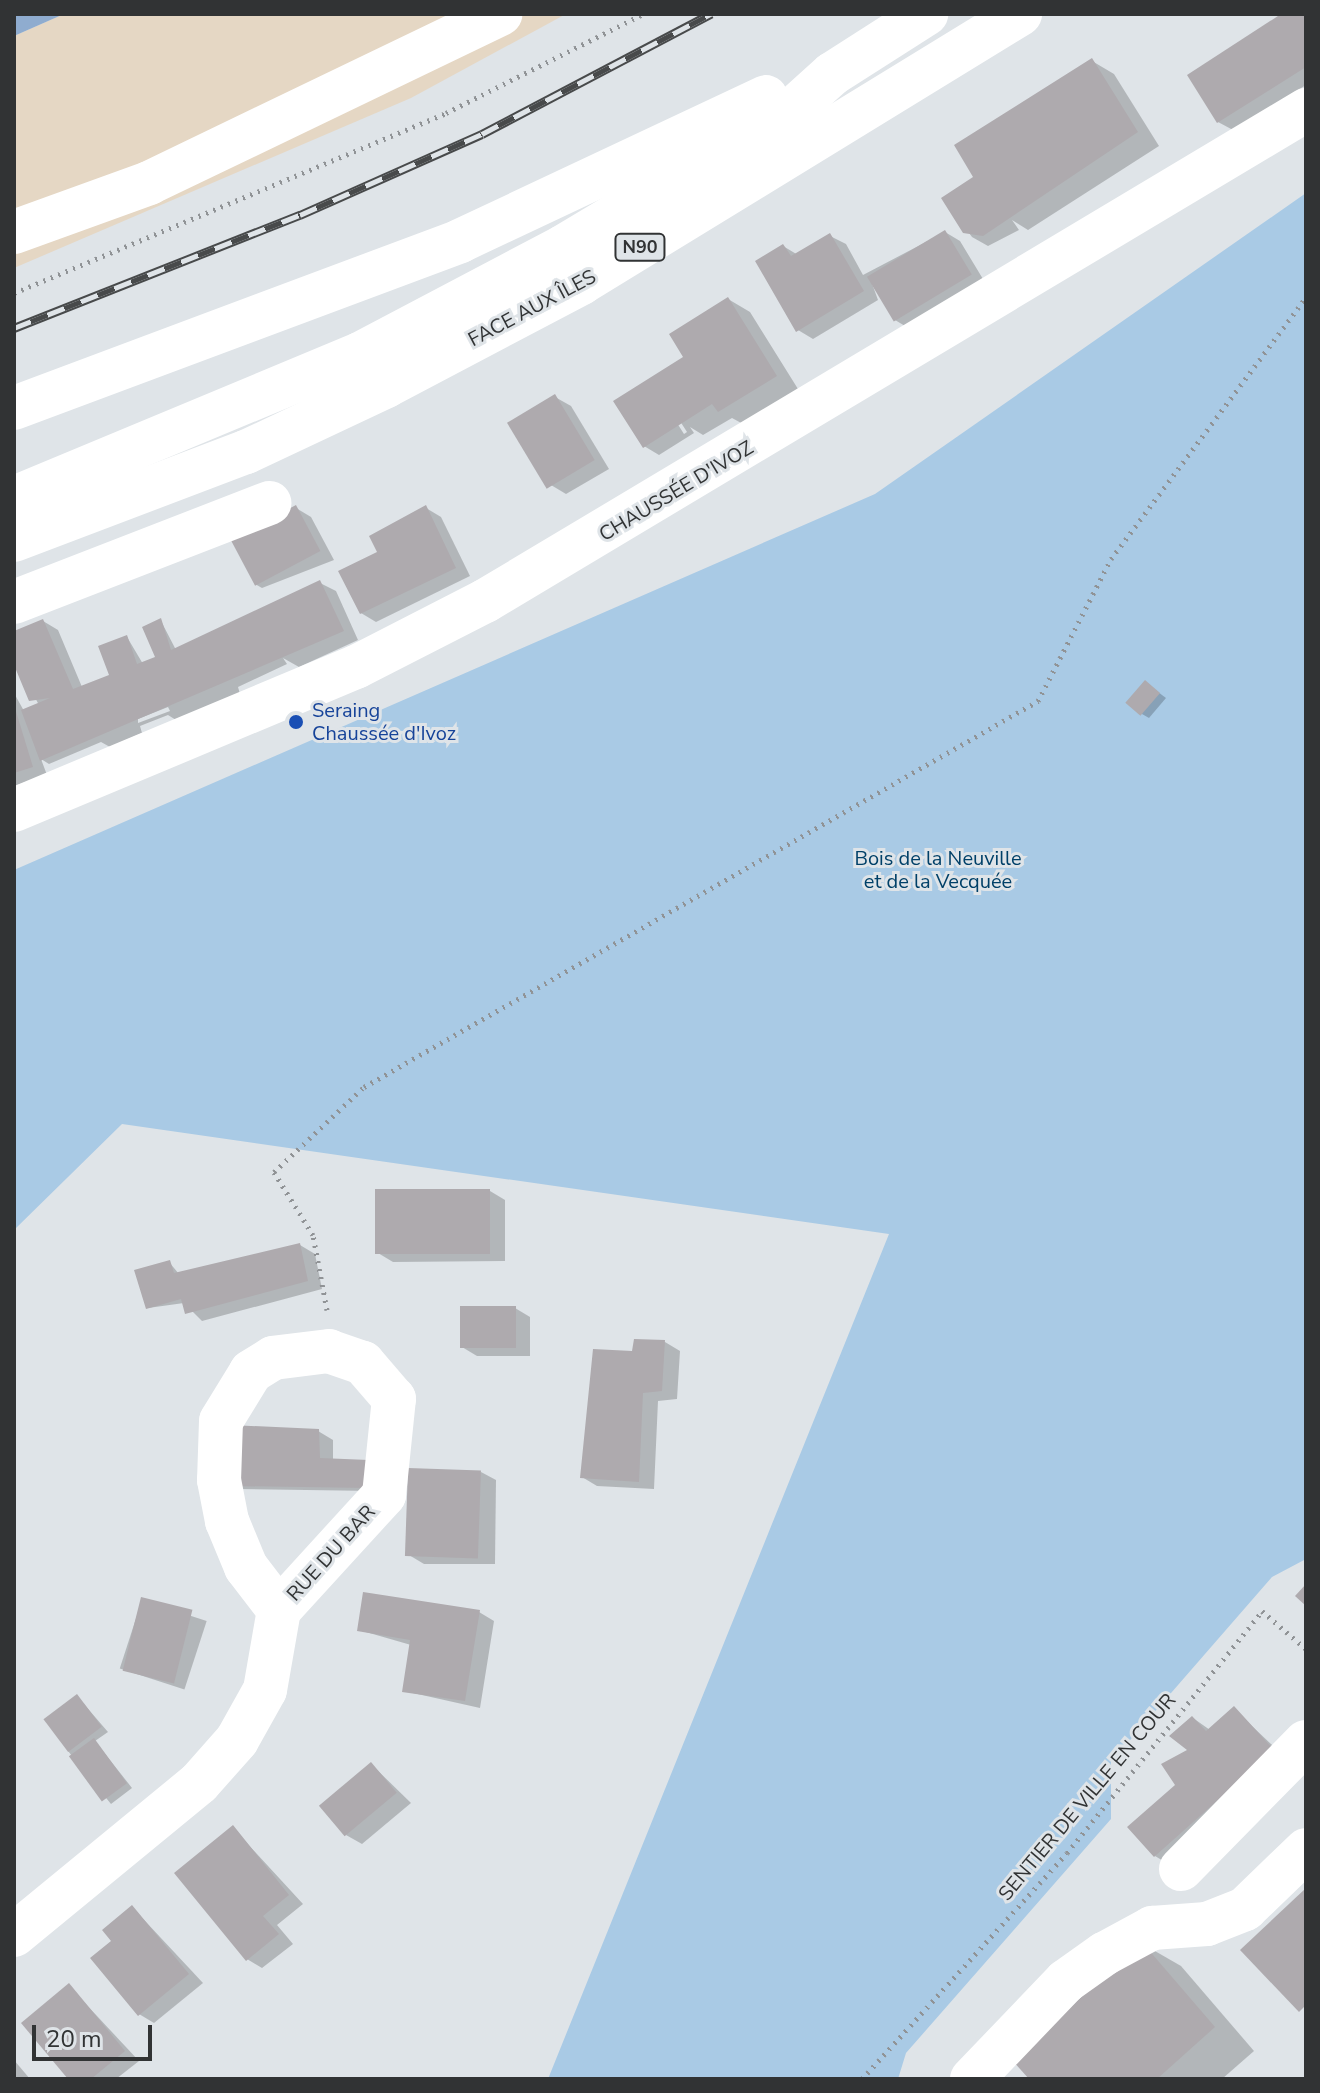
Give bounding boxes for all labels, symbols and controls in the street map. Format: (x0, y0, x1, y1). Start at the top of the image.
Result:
road number: N90 (614, 233, 666, 261)
street label: FACE AUX ÎLES (464, 264, 600, 352)
street label: CHAUSSÉE D'IVOZ (595, 436, 757, 546)
place label: Seraing Chaussée d'Ivoz (312, 698, 456, 745)
marker: Seraing Chaussée d'Ivoz (287, 713, 305, 731)
park label: Bois de la Neuville et de la Vecquée (854, 846, 1022, 893)
street label: RUE DU BAR (282, 1500, 380, 1606)
street label: SENTIER DE VILLE EN COUR (993, 1689, 1181, 1905)
scale bar (36, 2009, 156, 2059)
text: 20 m (46, 2023, 102, 2055)

